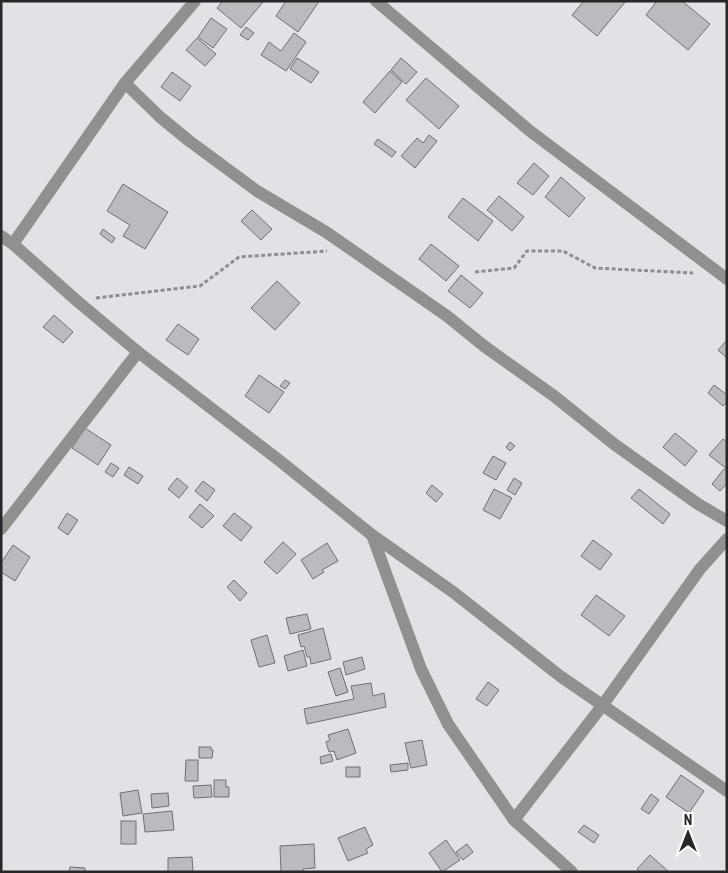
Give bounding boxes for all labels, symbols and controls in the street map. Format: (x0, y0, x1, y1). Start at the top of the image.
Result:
north arrow (663, 808, 713, 858)
text: N (684, 812, 692, 828)

